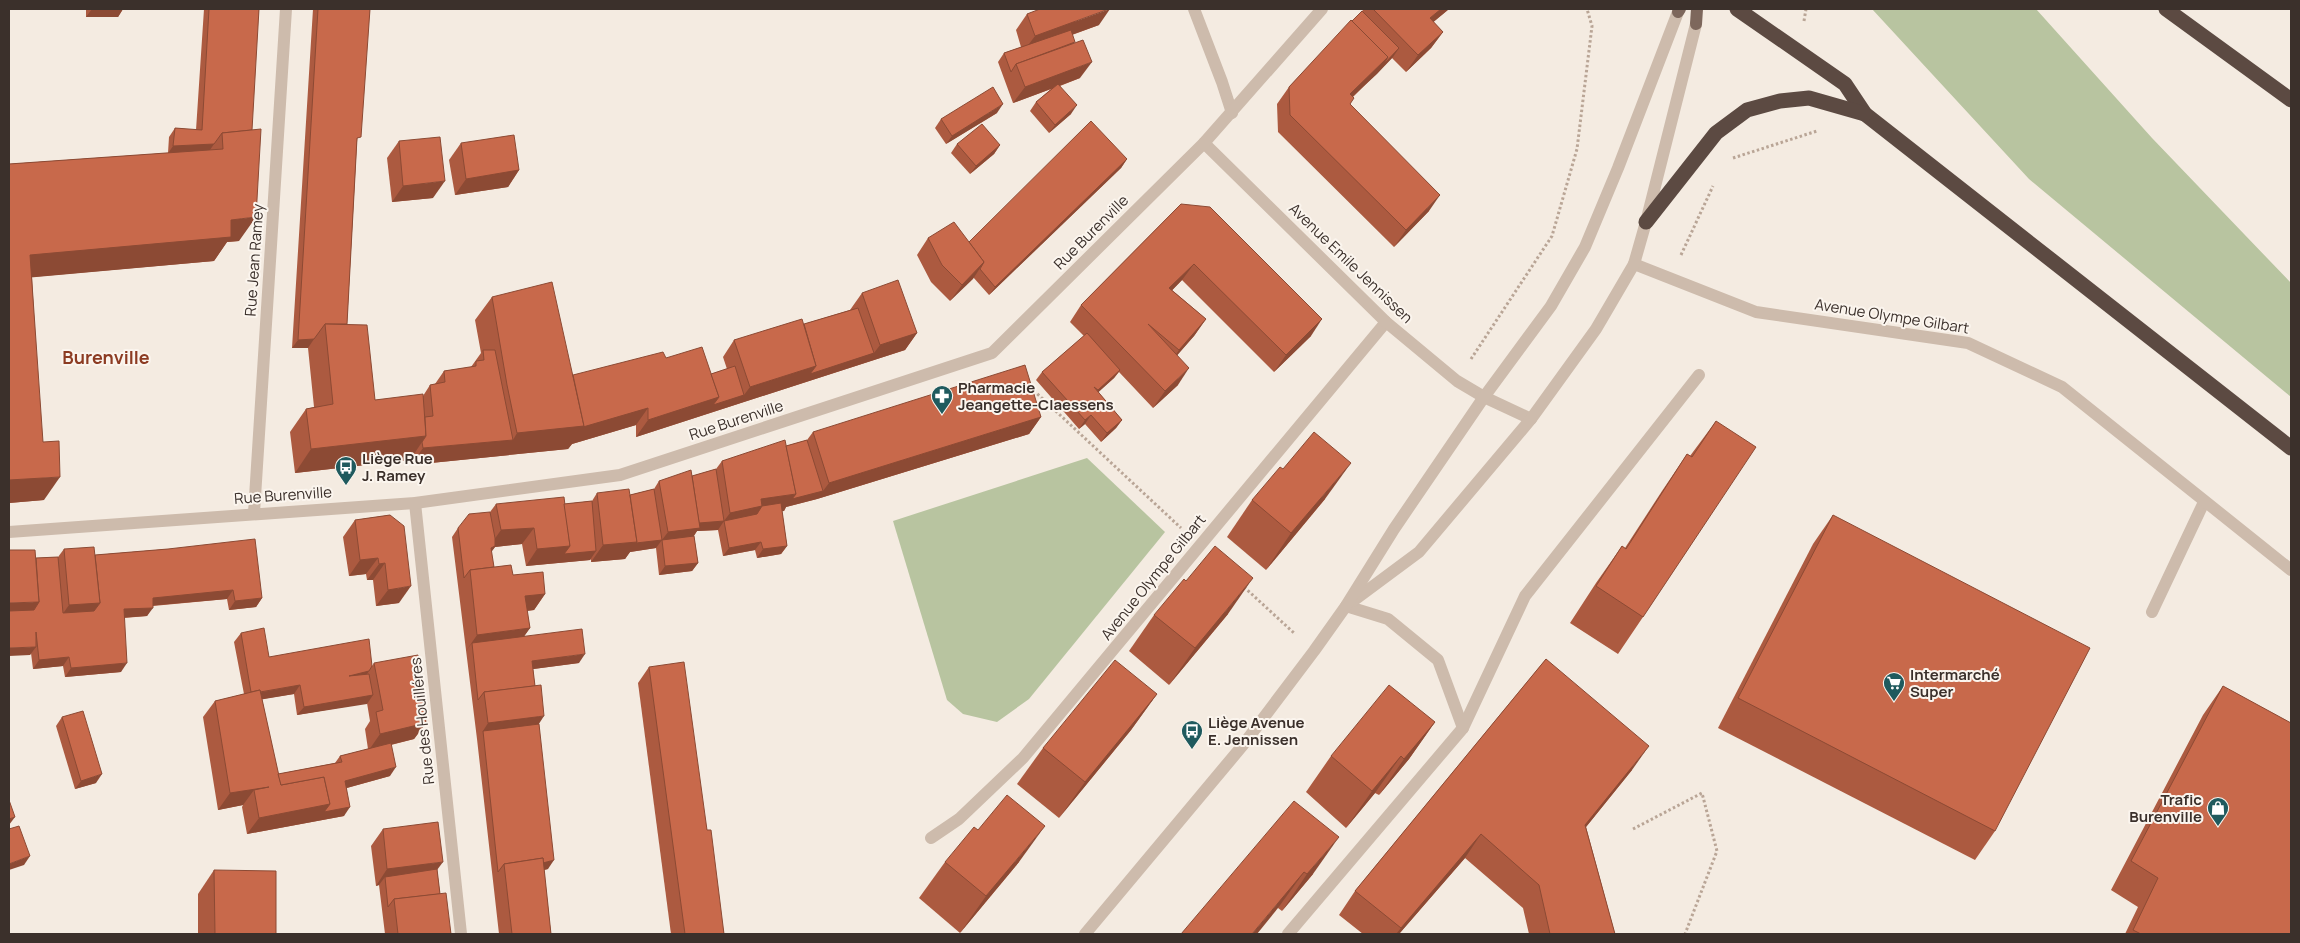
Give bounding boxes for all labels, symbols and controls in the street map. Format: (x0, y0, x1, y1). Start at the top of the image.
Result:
street label: Rue Burenville (1049, 190, 1133, 274)
street label: Avenue Emile Jennissen (1285, 198, 1417, 328)
street label: Rue Jean Ramey (240, 203, 268, 317)
street label: Avenue Olympe Gilbart (1813, 293, 1971, 339)
district label: Burenville (62, 345, 150, 369)
place label: Pharmacie Jeangette-Claessens (958, 377, 1114, 415)
pharmacy icon: Pharmacie Jeangette-Claessens (930, 384, 954, 415)
street label: Rue Burenville (686, 395, 786, 445)
place label: Liège Rue J. Ramey (362, 448, 433, 486)
bus stop icon: Liège Rue J. Ramey (334, 455, 358, 486)
street label: Rue Burenville (233, 481, 333, 509)
street label: Avenue Olympe Gilbart (1096, 510, 1210, 644)
street label: Rue des Houilléres (405, 656, 439, 786)
place label: Intermarché Super (1910, 664, 2000, 702)
supermarket icon: Intermarché Super (1882, 671, 1906, 702)
place label: Liège Avenue E. Jennissen (1208, 712, 1305, 750)
bus stop icon: Liège Avenue E. Jennissen (1180, 719, 1204, 750)
place label: Trafic Burenville (2129, 789, 2202, 827)
shop icon: Trafic Burenville (2206, 796, 2230, 827)

